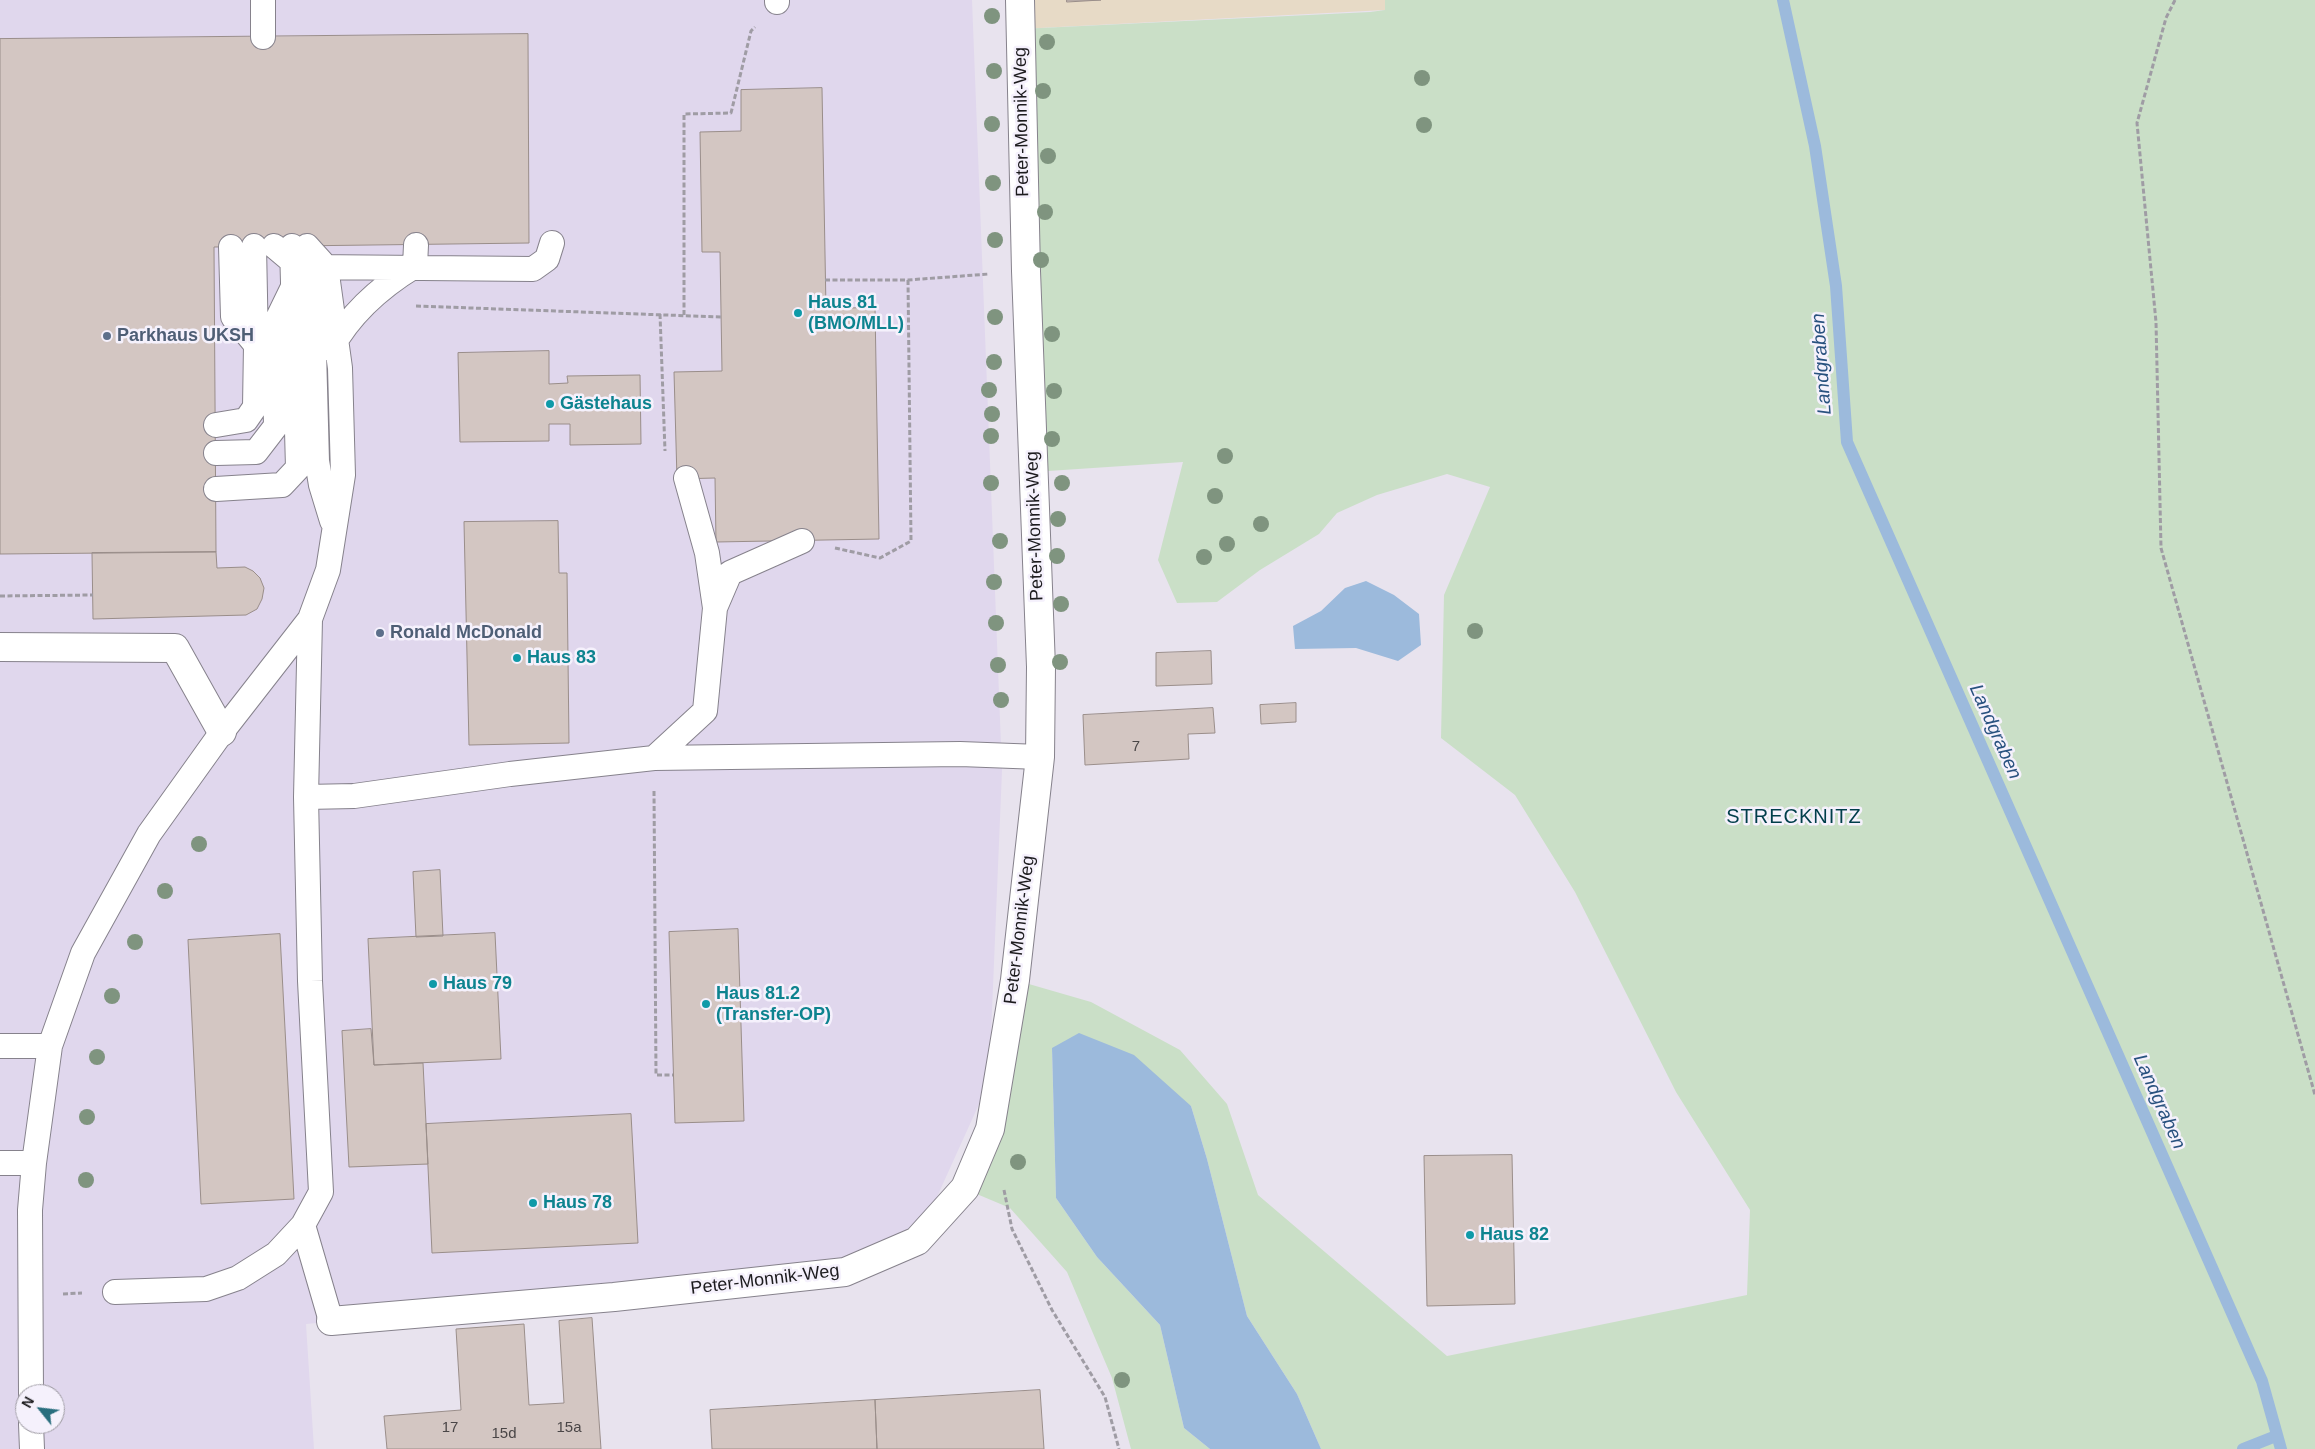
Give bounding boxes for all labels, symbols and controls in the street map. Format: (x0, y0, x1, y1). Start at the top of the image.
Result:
street label: Peter-Monnik-Weg (1010, 47, 1034, 197)
place label: Haus 81 (BMO/MLL) (808, 292, 904, 334)
marker: Haus 81 (BMO/MLL) (792, 307, 804, 319)
water label: Landgraben (1807, 313, 1837, 415)
place label: Parkhaus UKSH (117, 325, 254, 347)
marker: Parkhaus UKSH (101, 330, 113, 342)
place label: Gästehaus (560, 393, 652, 415)
marker: Gästehaus (544, 398, 556, 410)
street label: Peter-Monnik-Weg (1022, 451, 1048, 601)
place label: Ronald McDonald (390, 622, 542, 644)
marker: Ronald McDonald (374, 627, 386, 639)
place label: Haus 83 (527, 647, 596, 669)
marker: Haus 83 (511, 652, 523, 664)
water label: Landgraben (1964, 681, 2026, 783)
house number: 7 (1132, 738, 1140, 756)
district label: STRECKNITZ (1725, 805, 1863, 829)
street label: Peter-Monnik-Weg (1000, 854, 1040, 1006)
place label: Haus 79 (443, 973, 512, 995)
marker: Haus 79 (427, 978, 439, 990)
place label: Haus 81.2 (Transfer-OP) (716, 983, 831, 1026)
marker: Haus 81.2 (Transfer-OP) (700, 998, 712, 1010)
water label: Landgraben (2128, 1051, 2190, 1153)
place label: Haus 78 (543, 1192, 612, 1214)
marker: Haus 78 (527, 1197, 539, 1209)
place label: Haus 82 (1480, 1224, 1549, 1246)
marker: Haus 82 (1464, 1229, 1476, 1241)
street label: Peter-Monnik-Weg (689, 1260, 841, 1300)
north arrow (15, 1384, 65, 1434)
text: N (18, 1394, 37, 1411)
house number: 17 (442, 1419, 458, 1437)
house number: 15a (556, 1419, 582, 1437)
house number: 15d (491, 1425, 517, 1443)

